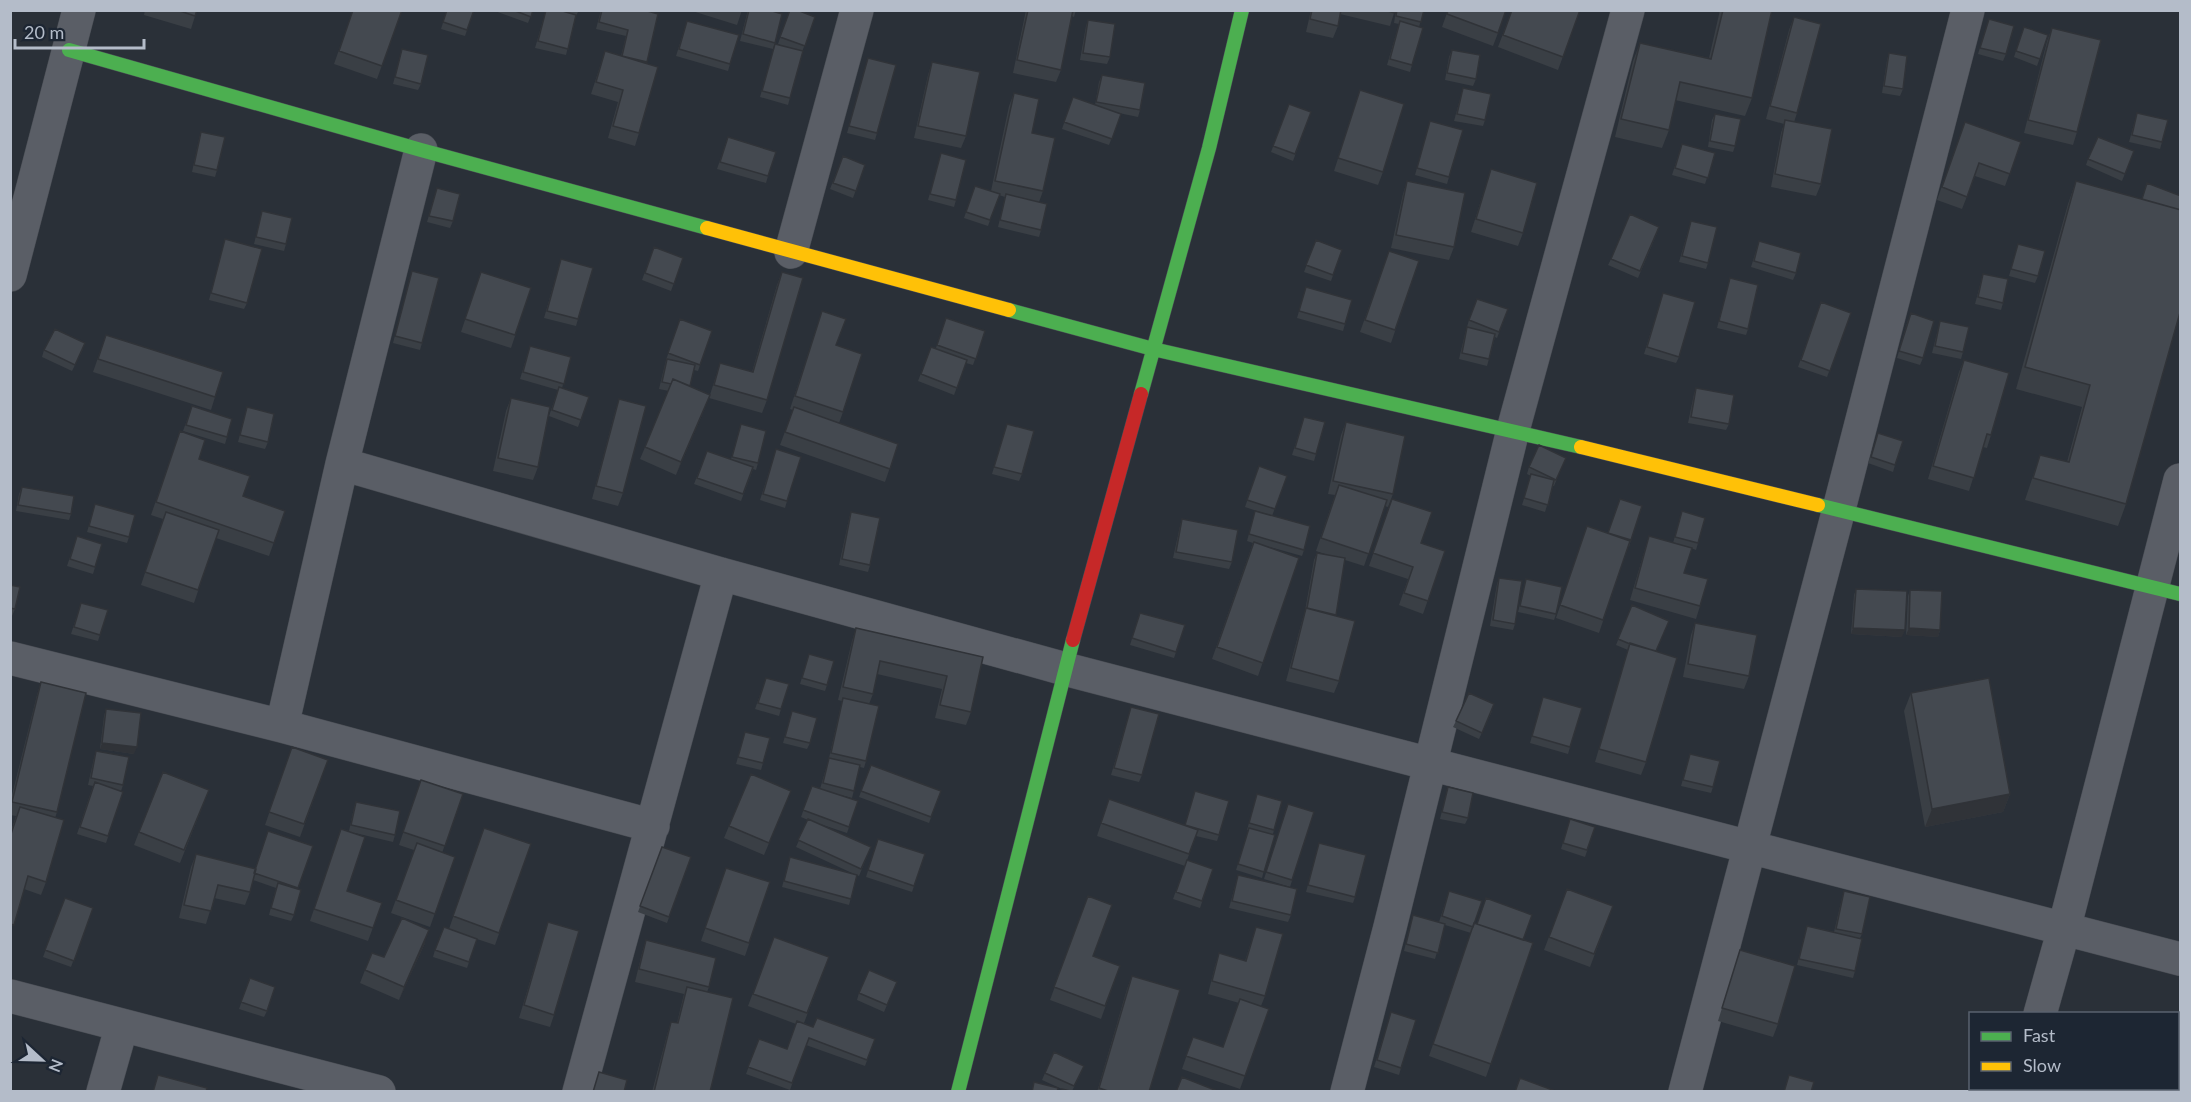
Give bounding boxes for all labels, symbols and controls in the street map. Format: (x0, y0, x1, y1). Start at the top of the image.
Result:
scale bar (15, 12, 144, 50)
text: 20 m (24, 21, 64, 43)
legend (1969, 1012, 2179, 1090)
text: Fast (2023, 1024, 2056, 1046)
north arrow (12, 1030, 72, 1090)
text: Slow (2023, 1054, 2061, 1076)
text: N (45, 1057, 67, 1075)

